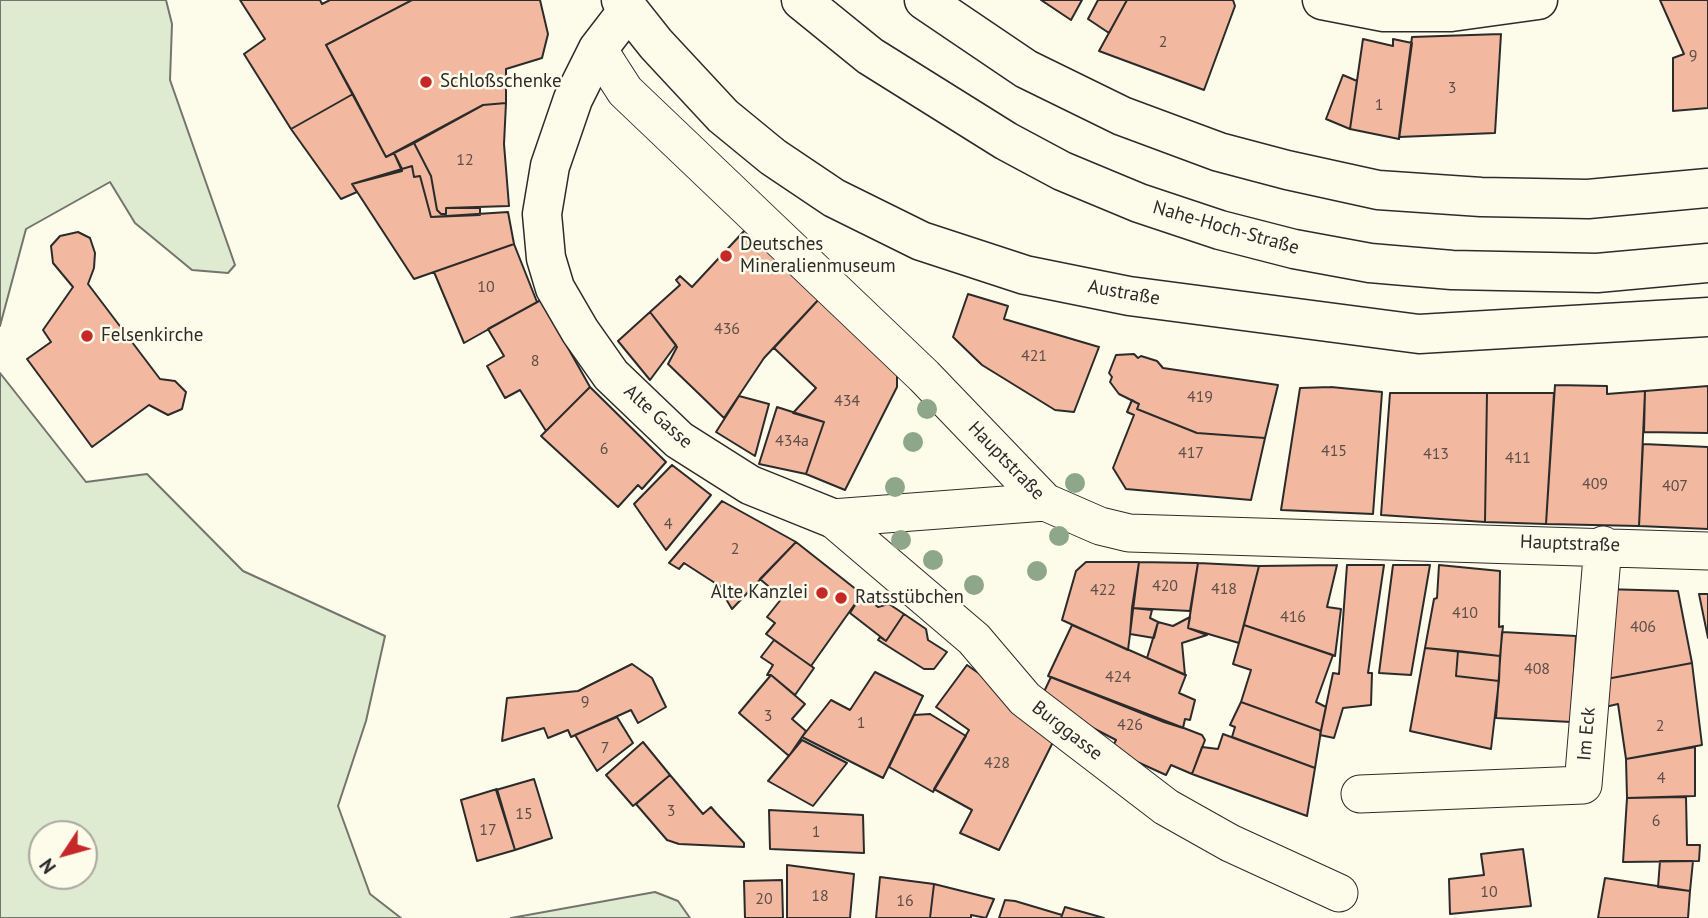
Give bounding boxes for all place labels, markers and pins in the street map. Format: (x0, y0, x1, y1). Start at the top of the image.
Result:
place label: Schloßschenke (440, 71, 562, 93)
marker: Schloßschenke (418, 74, 434, 90)
place label: Deutsches Mineralienmuseum (740, 234, 896, 278)
marker: Deutsches Mineralienmuseum (718, 248, 734, 264)
place label: Felsenkirche (101, 325, 203, 347)
marker: Felsenkirche (79, 328, 95, 344)
place label: Alte Kanzlei (711, 582, 808, 604)
marker: Alte Kanzlei (814, 585, 830, 601)
place label: Ratsstübchen (855, 587, 964, 609)
marker: Ratsstübchen (833, 590, 849, 606)

